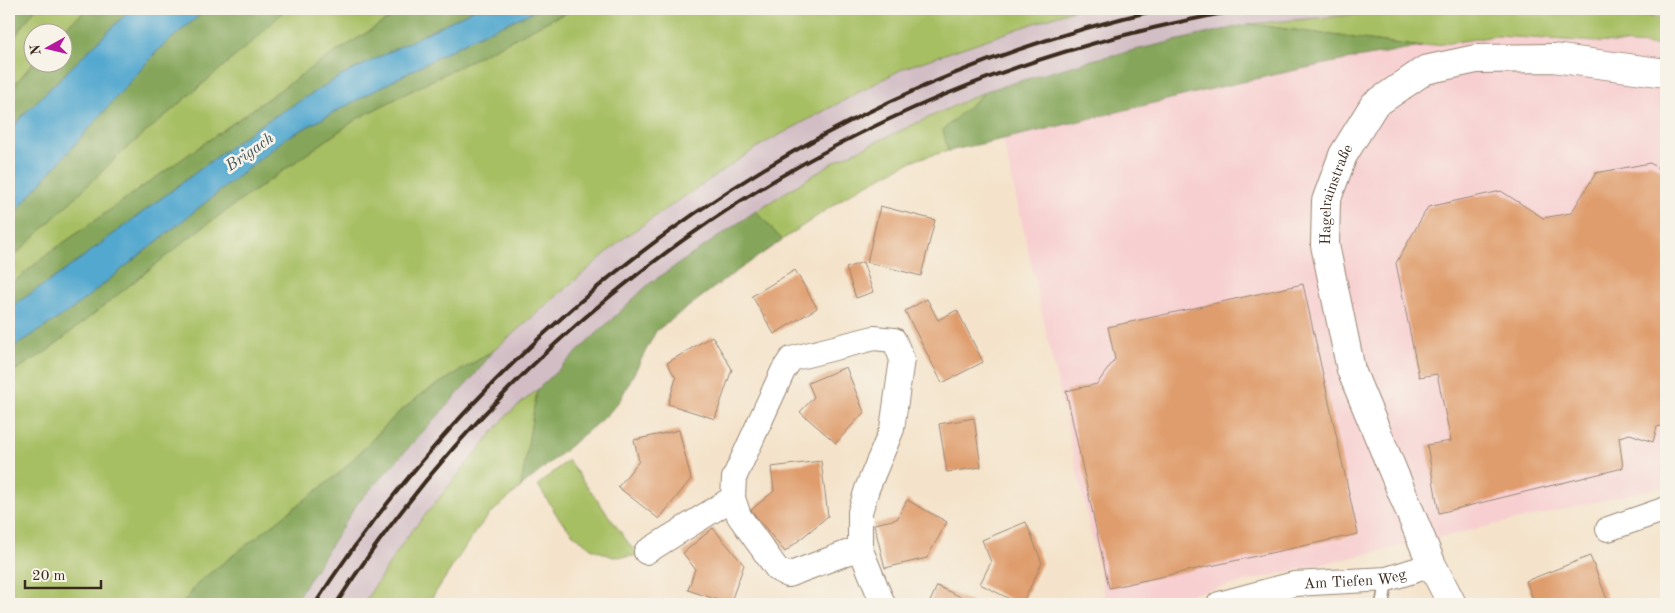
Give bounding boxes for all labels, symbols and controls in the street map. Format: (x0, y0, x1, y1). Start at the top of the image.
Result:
north arrow (22, 22, 72, 72)
text: N (28, 43, 44, 56)
water label: Brigach (222, 130, 277, 175)
street label: Hagelrainstraße (1319, 142, 1357, 245)
scale bar (25, 558, 101, 590)
street label: Am Tiefen Weg (1304, 567, 1409, 592)
text: 20 m (32, 569, 66, 584)

